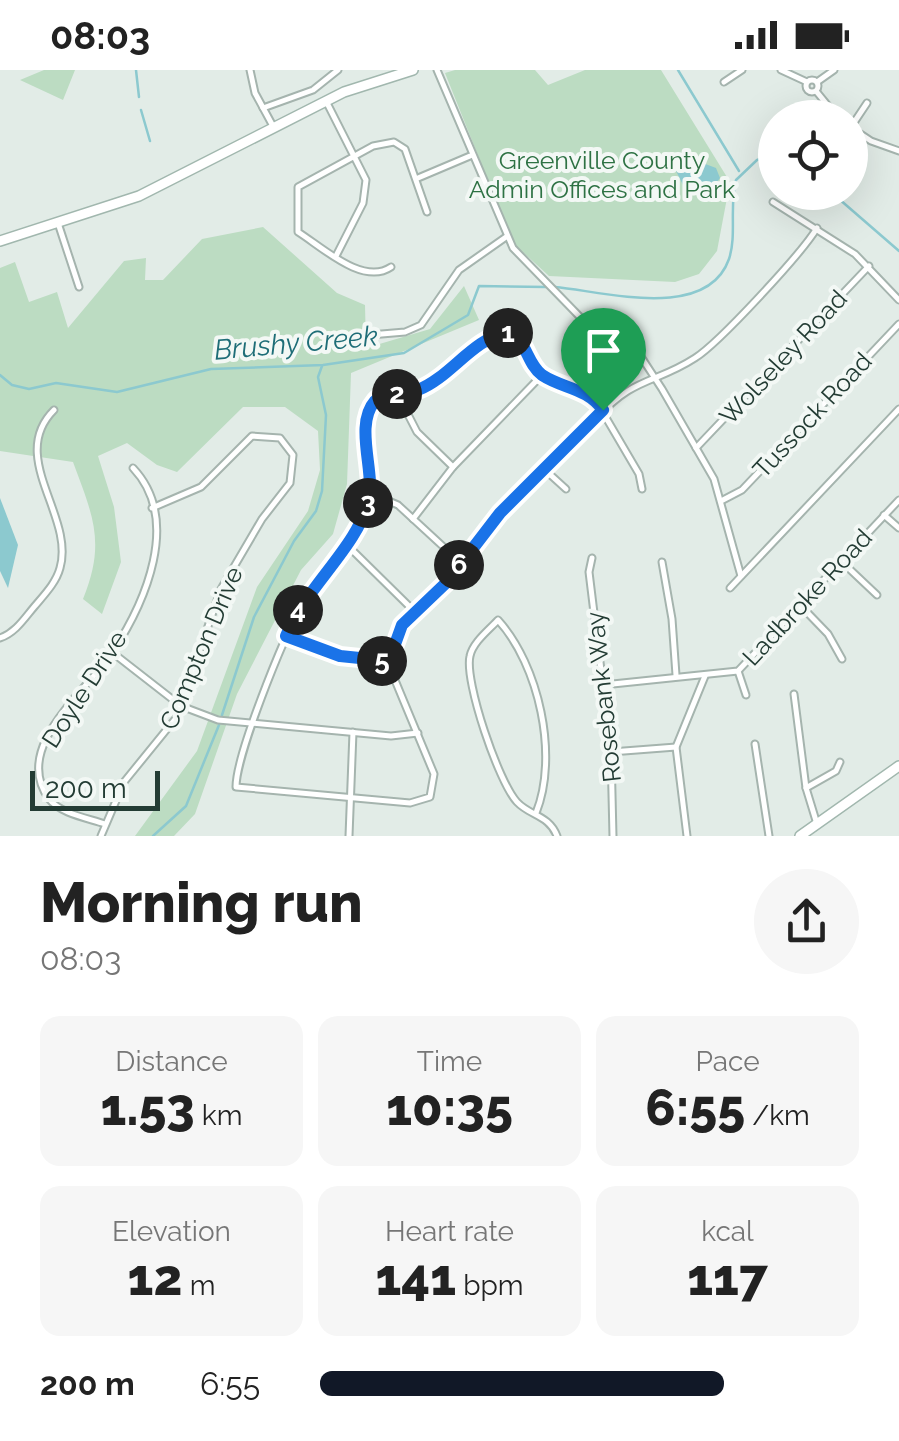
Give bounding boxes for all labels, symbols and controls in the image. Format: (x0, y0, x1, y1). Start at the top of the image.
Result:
text: 08:03 (50, 13, 150, 58)
map controls (758, 100, 868, 210)
button: locate (758, 100, 868, 210)
park label: Greenville County Admin Offices and Park (469, 145, 736, 204)
street label: Wolseley Road (713, 283, 853, 431)
pin: 1 (483, 308, 533, 358)
pin (561, 308, 646, 411)
text: 1 (501, 316, 515, 349)
water label: Brushy Creek (213, 319, 379, 367)
icon: arrive (576, 323, 631, 378)
street label: Tussock Road (746, 346, 878, 484)
pin: 2 (372, 369, 422, 419)
text: 2 (389, 377, 405, 410)
pin: 3 (343, 478, 393, 528)
text: 3 (360, 486, 376, 519)
street label: Ladbroke Road (736, 522, 878, 672)
pin: 6 (434, 540, 484, 590)
text: 6 (451, 548, 468, 581)
street label: Compton Drive (153, 562, 249, 734)
pin: 4 (273, 585, 323, 635)
text: 4 (290, 593, 306, 626)
street label: Rosebank Way (579, 610, 627, 784)
street label: Doyle Drive (35, 625, 133, 753)
pin: 5 (357, 636, 407, 686)
text: 5 (374, 644, 390, 677)
scale bar (30, 766, 160, 810)
text: 200 m (45, 772, 127, 805)
button: share (754, 869, 859, 974)
text: Morning run (40, 870, 363, 935)
text: 08:03 (40, 940, 121, 977)
text: Distance (115, 1045, 228, 1078)
text: Time (417, 1045, 482, 1078)
text: Pace (695, 1045, 760, 1078)
text: 1.53 (101, 1078, 195, 1137)
text: 10:35 (386, 1078, 513, 1137)
text: 6:55 (645, 1078, 745, 1137)
text: km (195, 1099, 242, 1132)
text: /km (745, 1099, 810, 1132)
text: Elevation (112, 1215, 231, 1248)
text: Heart rate (385, 1215, 514, 1248)
text: kcal (701, 1215, 754, 1248)
text: 12 (128, 1248, 183, 1307)
text: 141 (375, 1248, 456, 1307)
text: 117 (687, 1248, 768, 1307)
text: m (183, 1269, 215, 1302)
text: bpm (456, 1269, 524, 1302)
text: 200 m (40, 1365, 135, 1402)
text: 6:55 (200, 1365, 260, 1402)

